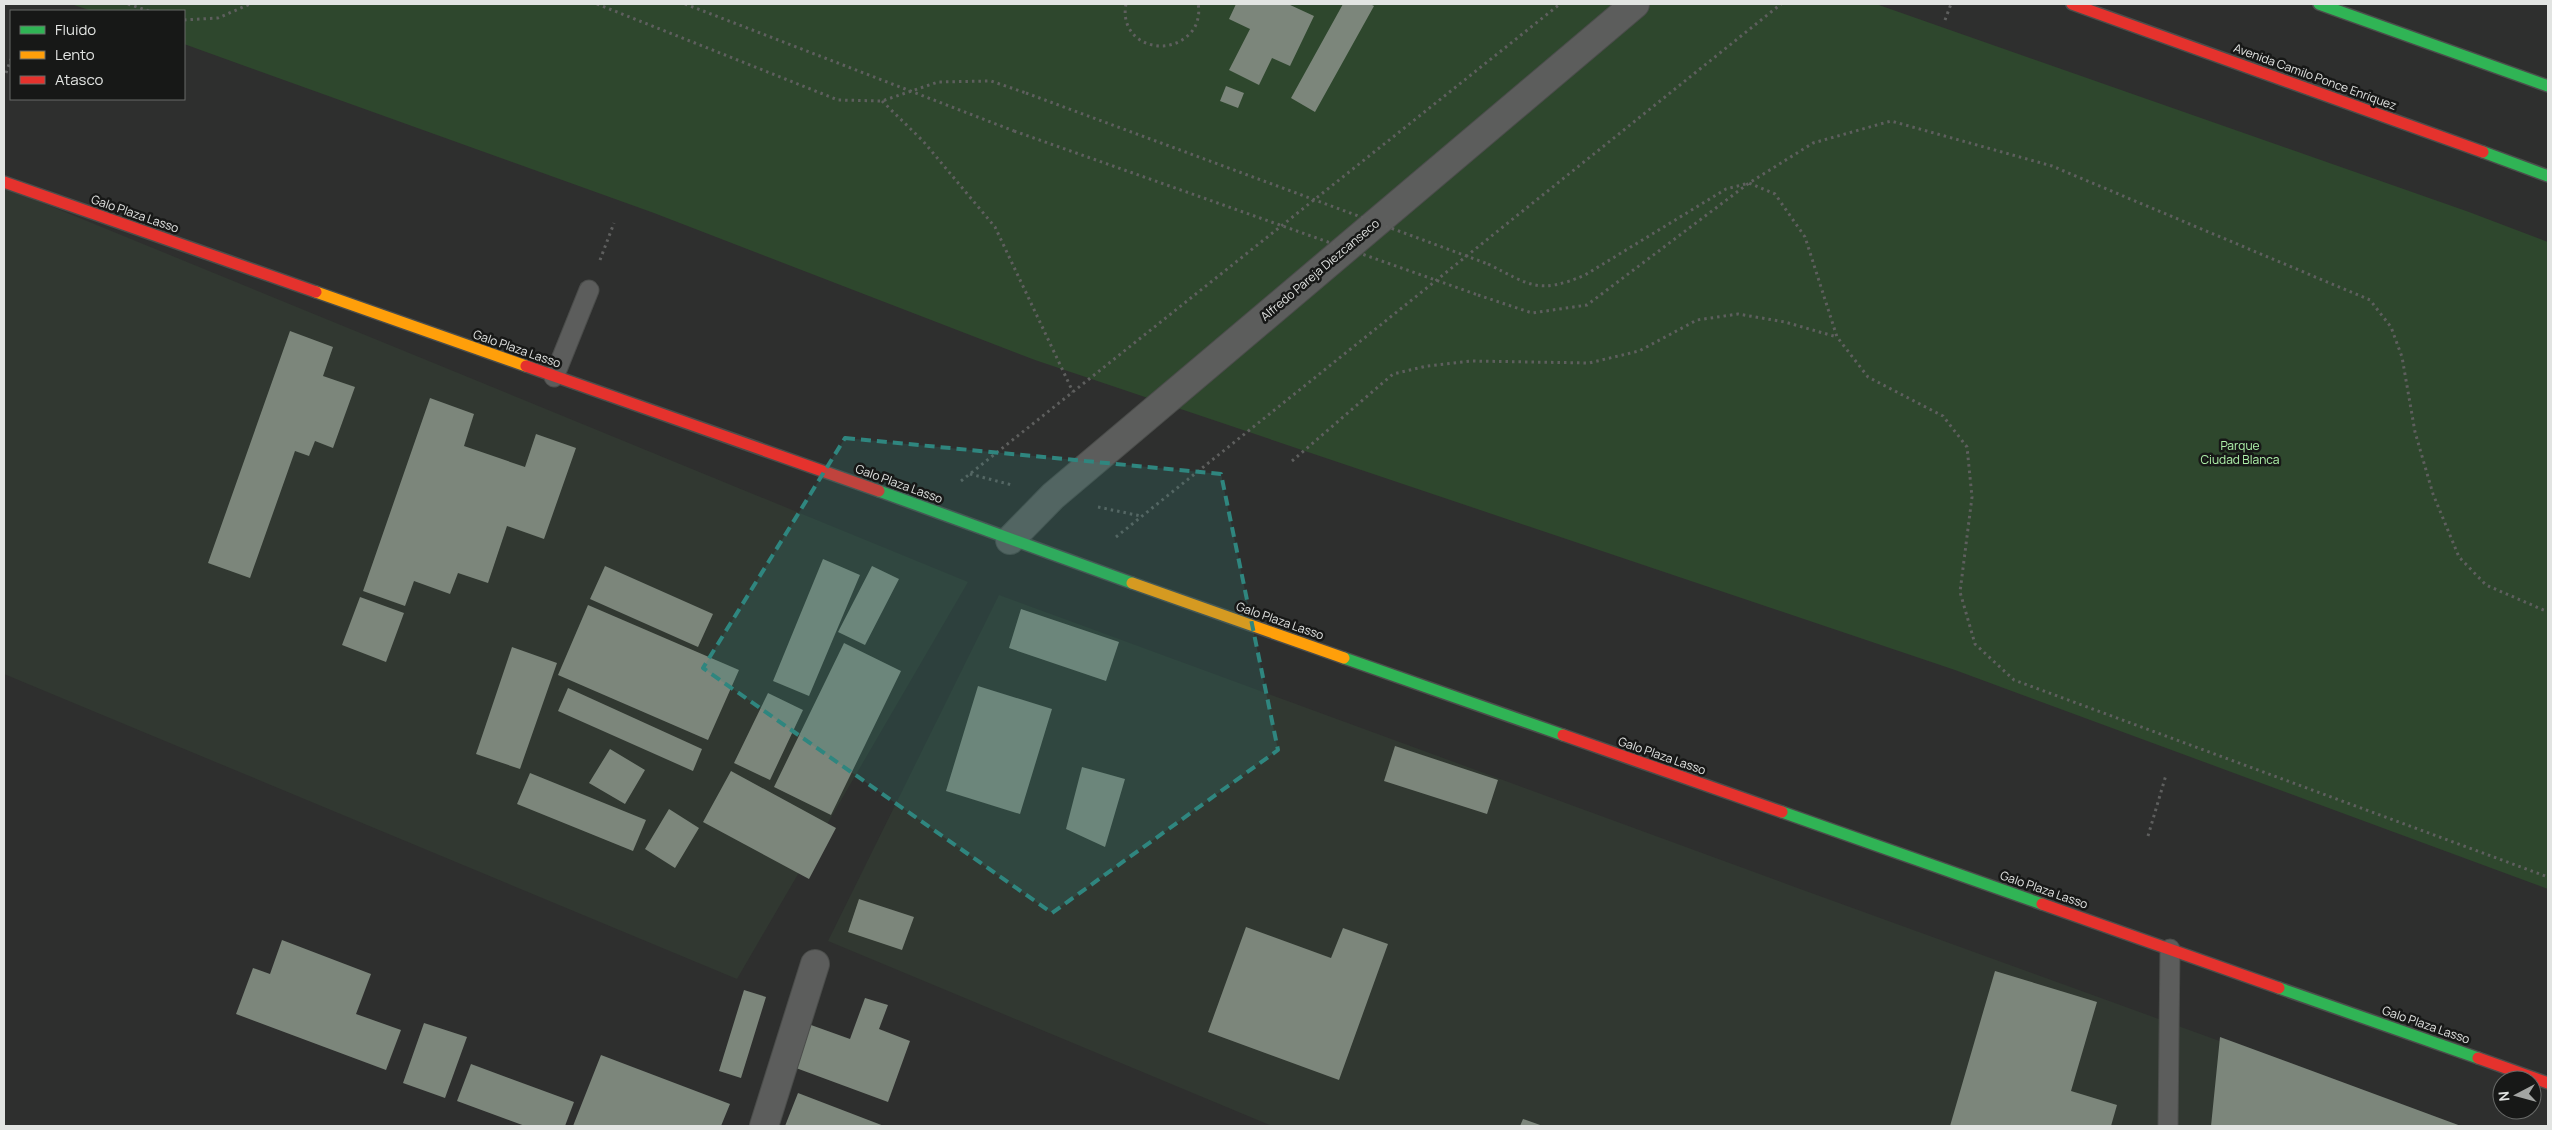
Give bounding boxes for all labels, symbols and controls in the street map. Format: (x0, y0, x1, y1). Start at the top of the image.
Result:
legend (10, 10, 185, 100)
text: Fluido (55, 19, 96, 40)
street label: Avenida Camilo Ponce Enriquez (2231, 39, 2399, 114)
text: Lento (55, 44, 95, 65)
text: Atasco (55, 69, 103, 90)
street label: Galo Plaza Lasso (89, 191, 181, 236)
street label: Alfredo Pareja Diezcanseco (1257, 215, 1383, 324)
street label: Galo Plaza Lasso (471, 326, 563, 371)
park label: Parque Ciudad Blanca (2201, 437, 2279, 468)
street label: Galo Plaza Lasso (853, 460, 945, 507)
street label: Galo Plaza Lasso (1234, 598, 1326, 643)
street label: Galo Plaza Lasso (1616, 733, 1708, 778)
street label: Galo Plaza Lasso (1998, 867, 2090, 912)
street label: Galo Plaza Lasso (2380, 1002, 2472, 1047)
north arrow (2492, 1070, 2542, 1120)
text: N (2494, 1090, 2514, 1102)

